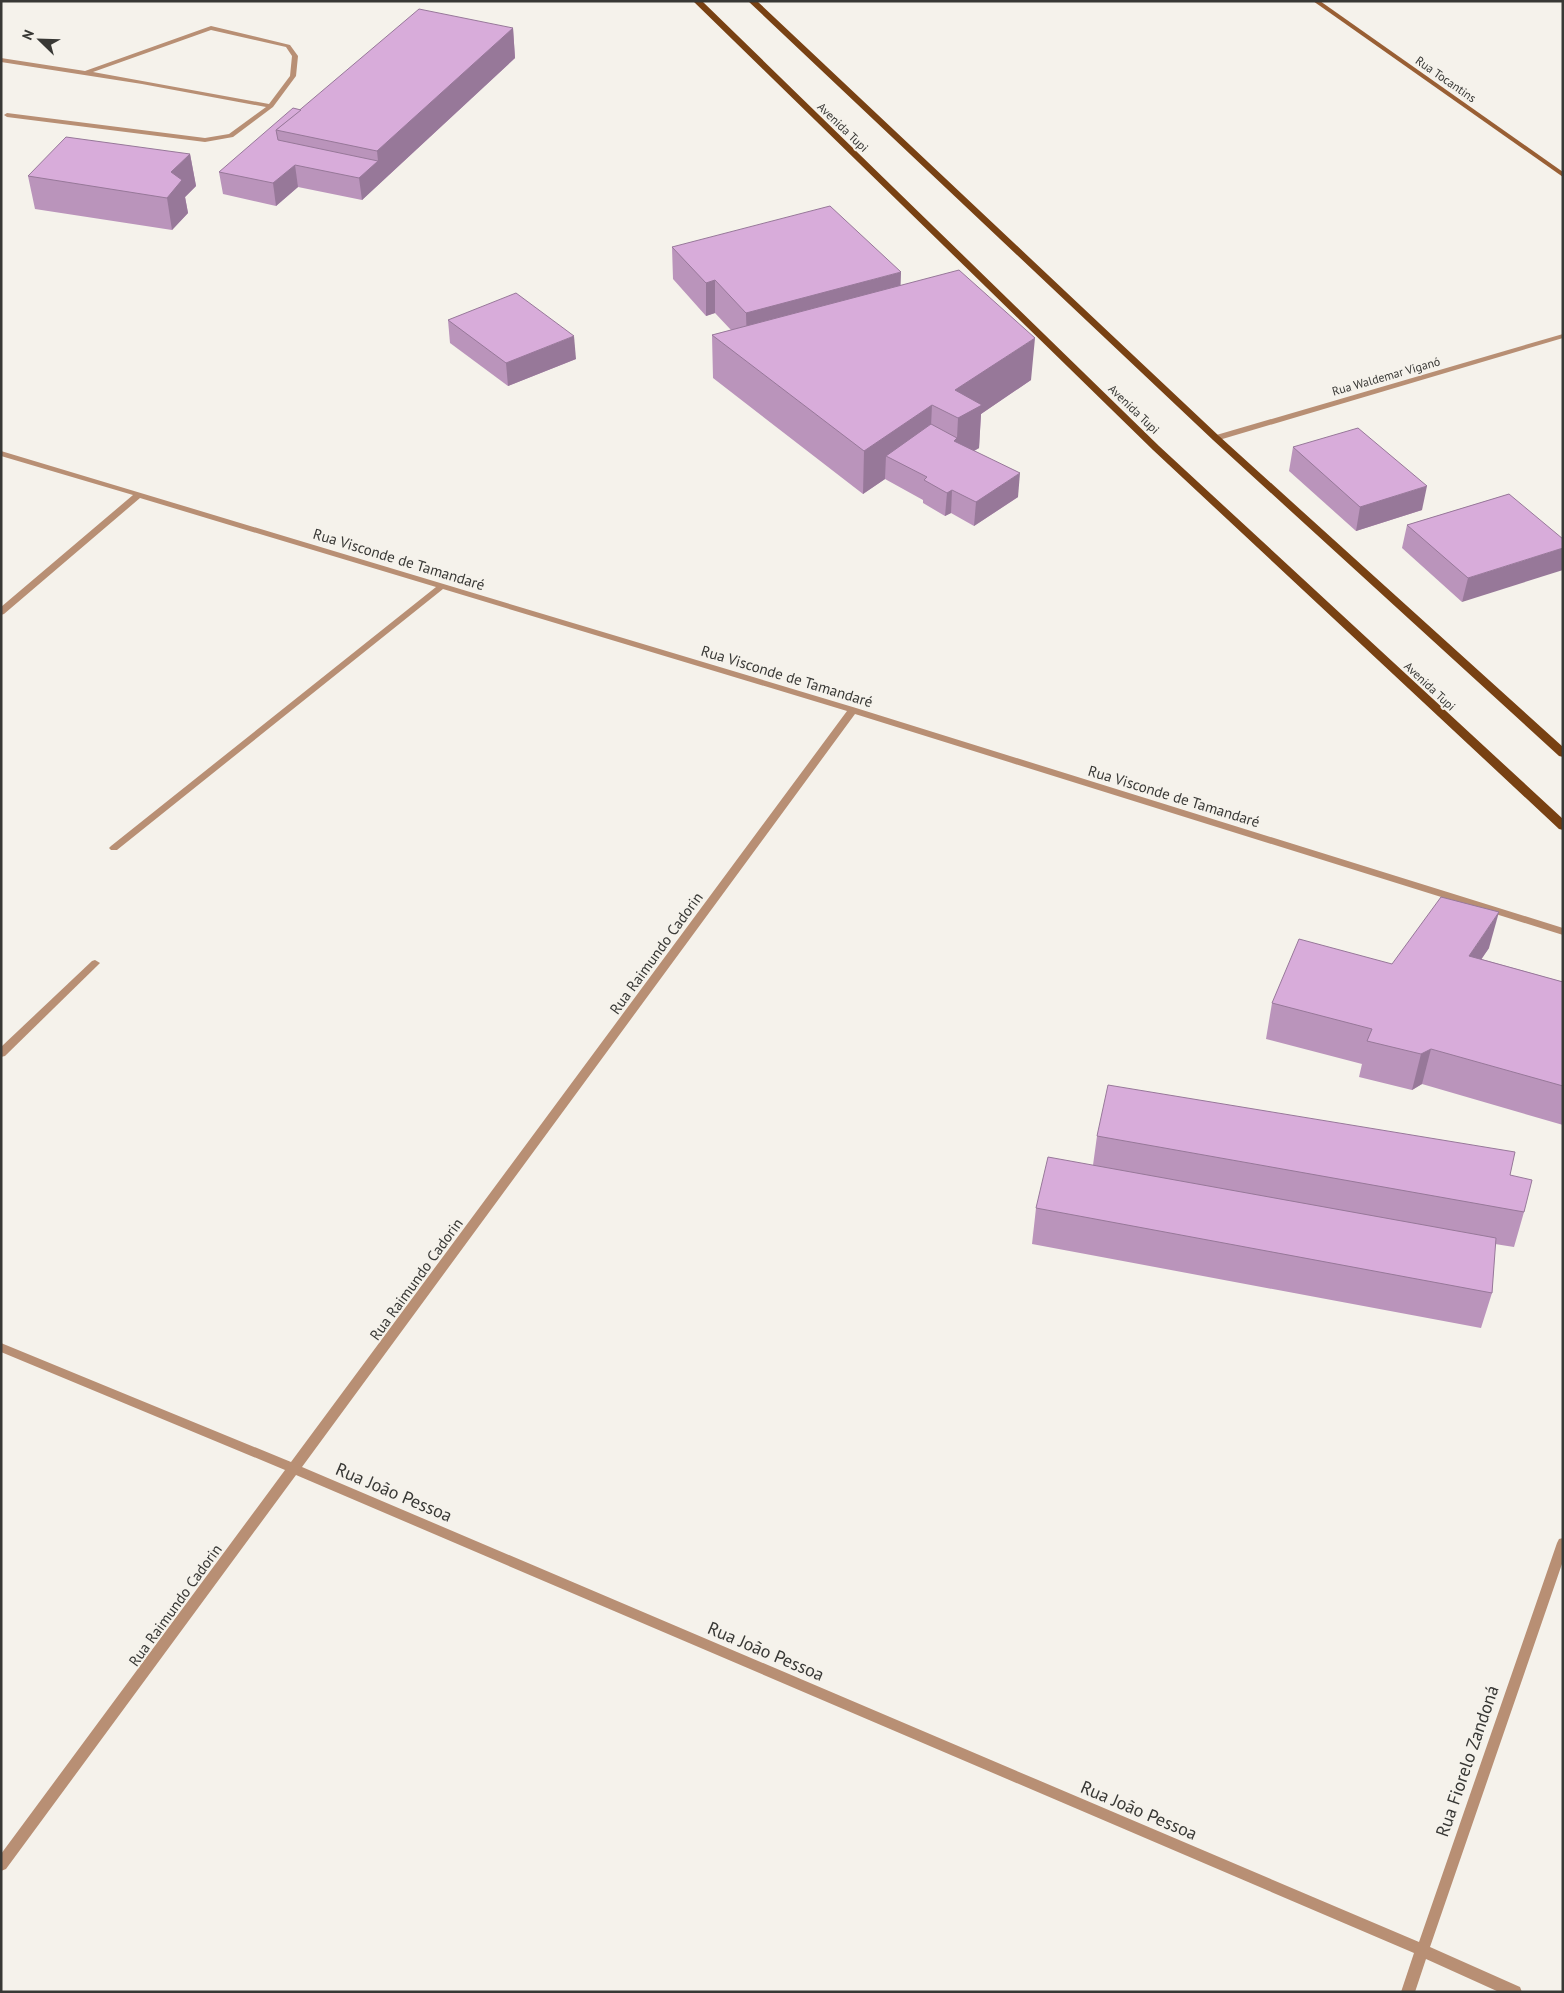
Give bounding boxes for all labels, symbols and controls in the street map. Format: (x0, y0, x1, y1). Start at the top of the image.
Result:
north arrow (15, 15, 65, 65)
text: N (18, 27, 38, 43)
street label: Rua Tocantins (1413, 53, 1479, 105)
street label: Avenida Tupi (814, 99, 872, 155)
street label: Rua Waldemar Viganó (1330, 353, 1442, 399)
street label: Avenida Tupi (1105, 381, 1163, 437)
street label: Rua Visconde de Tamandaré (311, 524, 487, 594)
street label: Rua Visconde de Tamandaré (699, 641, 875, 711)
street label: Avenida Tupi (1401, 658, 1459, 714)
street label: Rua Visconde de Tamandaré (1086, 761, 1262, 831)
street label: Rua Raimundo Cadorin (605, 888, 707, 1018)
street label: Rua Raimundo Cadorin (365, 1214, 467, 1344)
street label: Rua João Pessoa (332, 1457, 456, 1527)
street label: Rua Raimundo Cadorin (124, 1540, 226, 1670)
street label: Rua João Pessoa (704, 1616, 828, 1686)
street label: Rua Fiorelo Zandoná (1430, 1682, 1504, 1840)
street label: Rua João Pessoa (1077, 1775, 1201, 1845)

